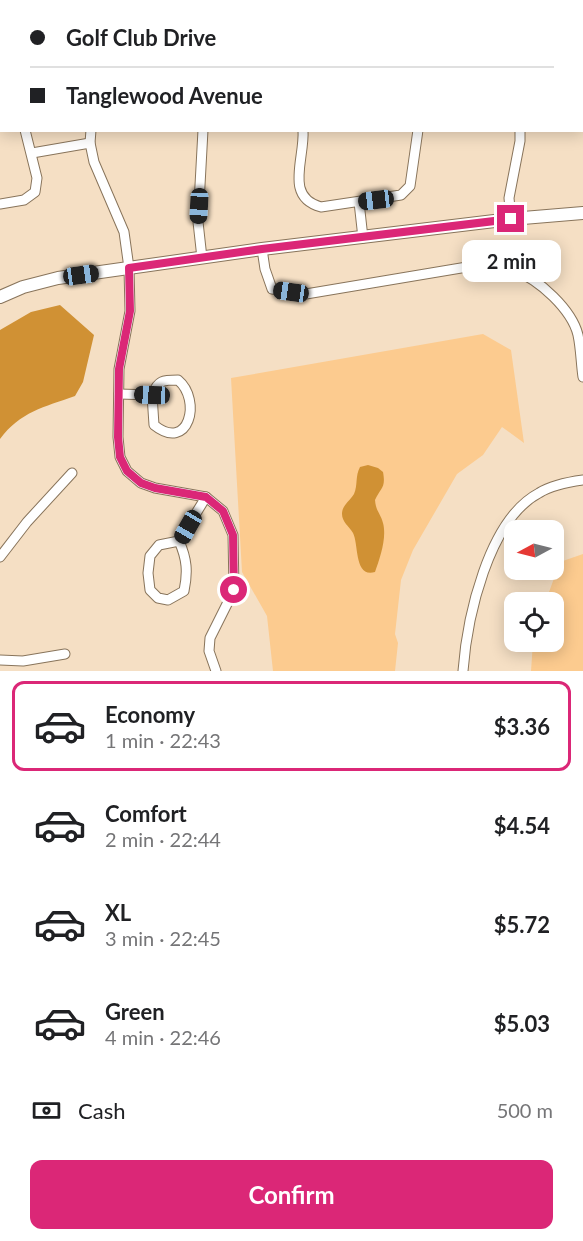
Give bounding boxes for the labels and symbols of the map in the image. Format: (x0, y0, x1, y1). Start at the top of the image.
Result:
car (189, 188, 209, 224)
car (357, 189, 395, 211)
route end (497, 205, 524, 232)
callout: 2 min (462, 240, 560, 282)
car (62, 264, 100, 286)
car (272, 281, 310, 303)
car (134, 385, 170, 405)
car (171, 507, 205, 547)
north arrow (504, 520, 564, 580)
route start (220, 576, 247, 603)

